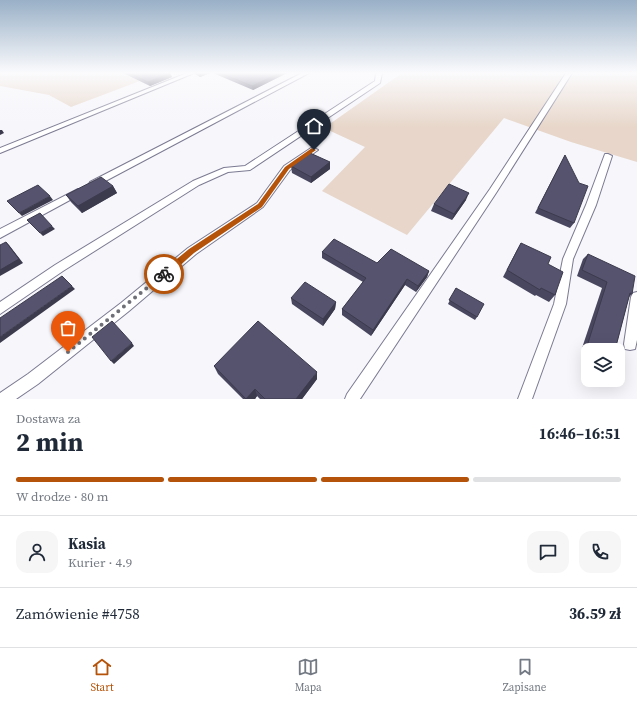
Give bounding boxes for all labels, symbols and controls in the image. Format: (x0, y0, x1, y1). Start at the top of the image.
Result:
pin (297, 109, 331, 150)
icon: home (303, 115, 325, 137)
courier (144, 254, 184, 294)
icon: bike (153, 263, 175, 285)
pin (51, 311, 85, 352)
icon: bag (57, 317, 79, 339)
map controls (581, 343, 625, 387)
button: layers (581, 343, 625, 387)
text: Dostawa za (16, 410, 81, 427)
text: 16:46–16:51 (539, 423, 621, 444)
text: 2 min (16, 424, 83, 460)
text: W drodze · 80 m (16, 488, 109, 505)
button: person (16, 531, 58, 573)
button: chat (527, 531, 569, 573)
button: phone (579, 531, 621, 573)
text: Kasia (68, 533, 106, 554)
text: Kurier · 4.9 (68, 554, 132, 571)
text: Zamówienie #4758 (16, 603, 140, 624)
text: 36.59 zł (569, 603, 621, 624)
tab: Start (91, 656, 114, 695)
tab: Mapa (295, 656, 322, 695)
tab: Zapisane (503, 656, 546, 695)

